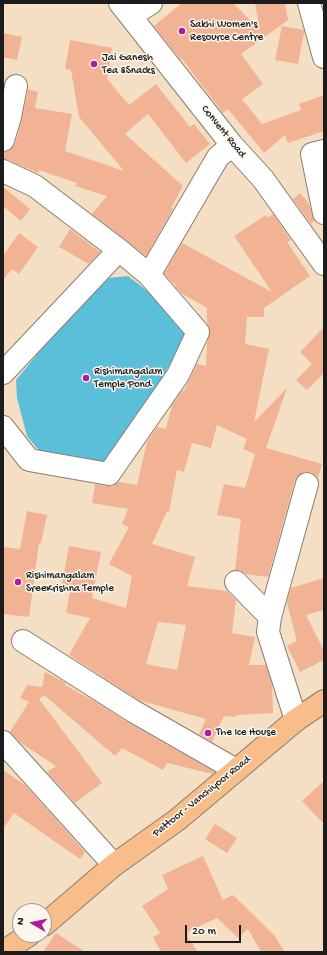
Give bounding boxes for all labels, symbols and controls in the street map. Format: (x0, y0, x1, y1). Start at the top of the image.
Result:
place label: Sakhi Women's Resource Centre (190, 18, 263, 44)
marker: Sakhi Women's Resource Centre (177, 26, 187, 36)
place label: Jai Ganesh Tea &Snacks (102, 51, 155, 77)
marker: Jai Ganesh Tea &Snacks (89, 59, 99, 69)
street label: Convent Road (198, 103, 248, 161)
place label: Rishimangalam Temple Pond (94, 365, 162, 391)
marker: Rishimangalam Temple Pond (81, 373, 91, 383)
place label: Rishimangalam SreeKrishna Temple (26, 569, 114, 595)
marker: Rishimangalam SreeKrishna Temple (13, 577, 23, 587)
place label: The Ice House (216, 726, 276, 740)
marker: The Ice House (203, 728, 213, 738)
street label: Pattoor - Vanchiyoor Road (150, 753, 254, 841)
north arrow (12, 903, 52, 943)
text: N (15, 917, 28, 926)
scale bar (187, 917, 243, 943)
text: 20 m (192, 925, 216, 939)

